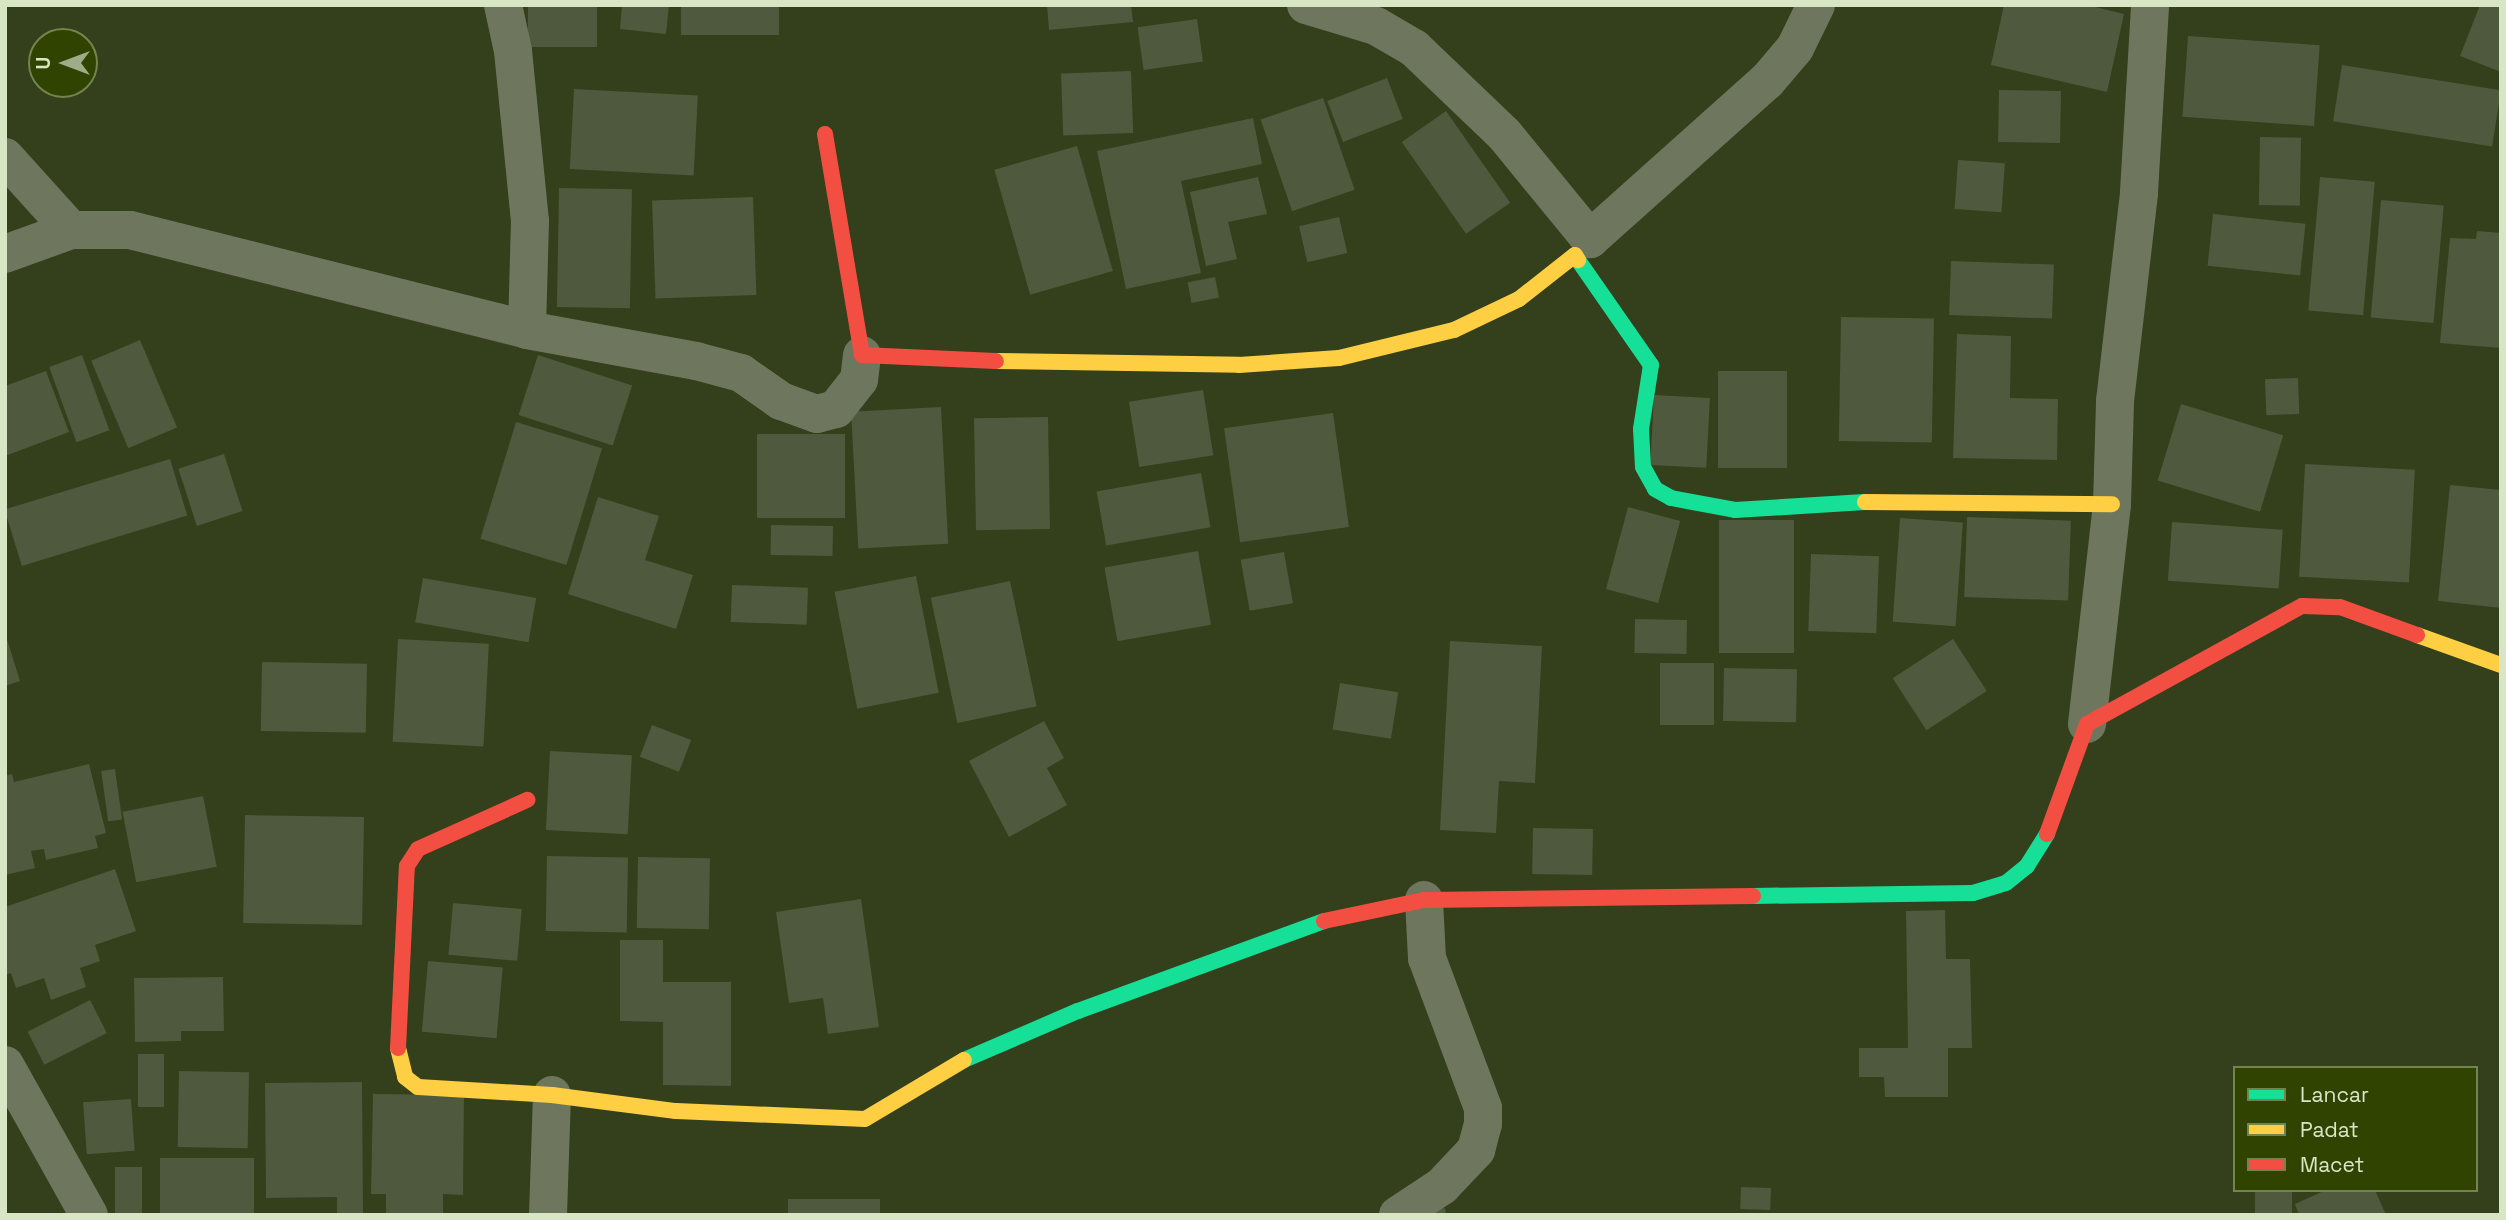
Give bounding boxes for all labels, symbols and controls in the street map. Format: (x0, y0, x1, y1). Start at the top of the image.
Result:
north arrow (28, 28, 98, 98)
text: U (31, 57, 56, 69)
legend (2233, 1066, 2478, 1192)
text: Lancar (2300, 1081, 2369, 1108)
text: Padat (2300, 1116, 2359, 1143)
text: Macet (2300, 1151, 2364, 1178)

